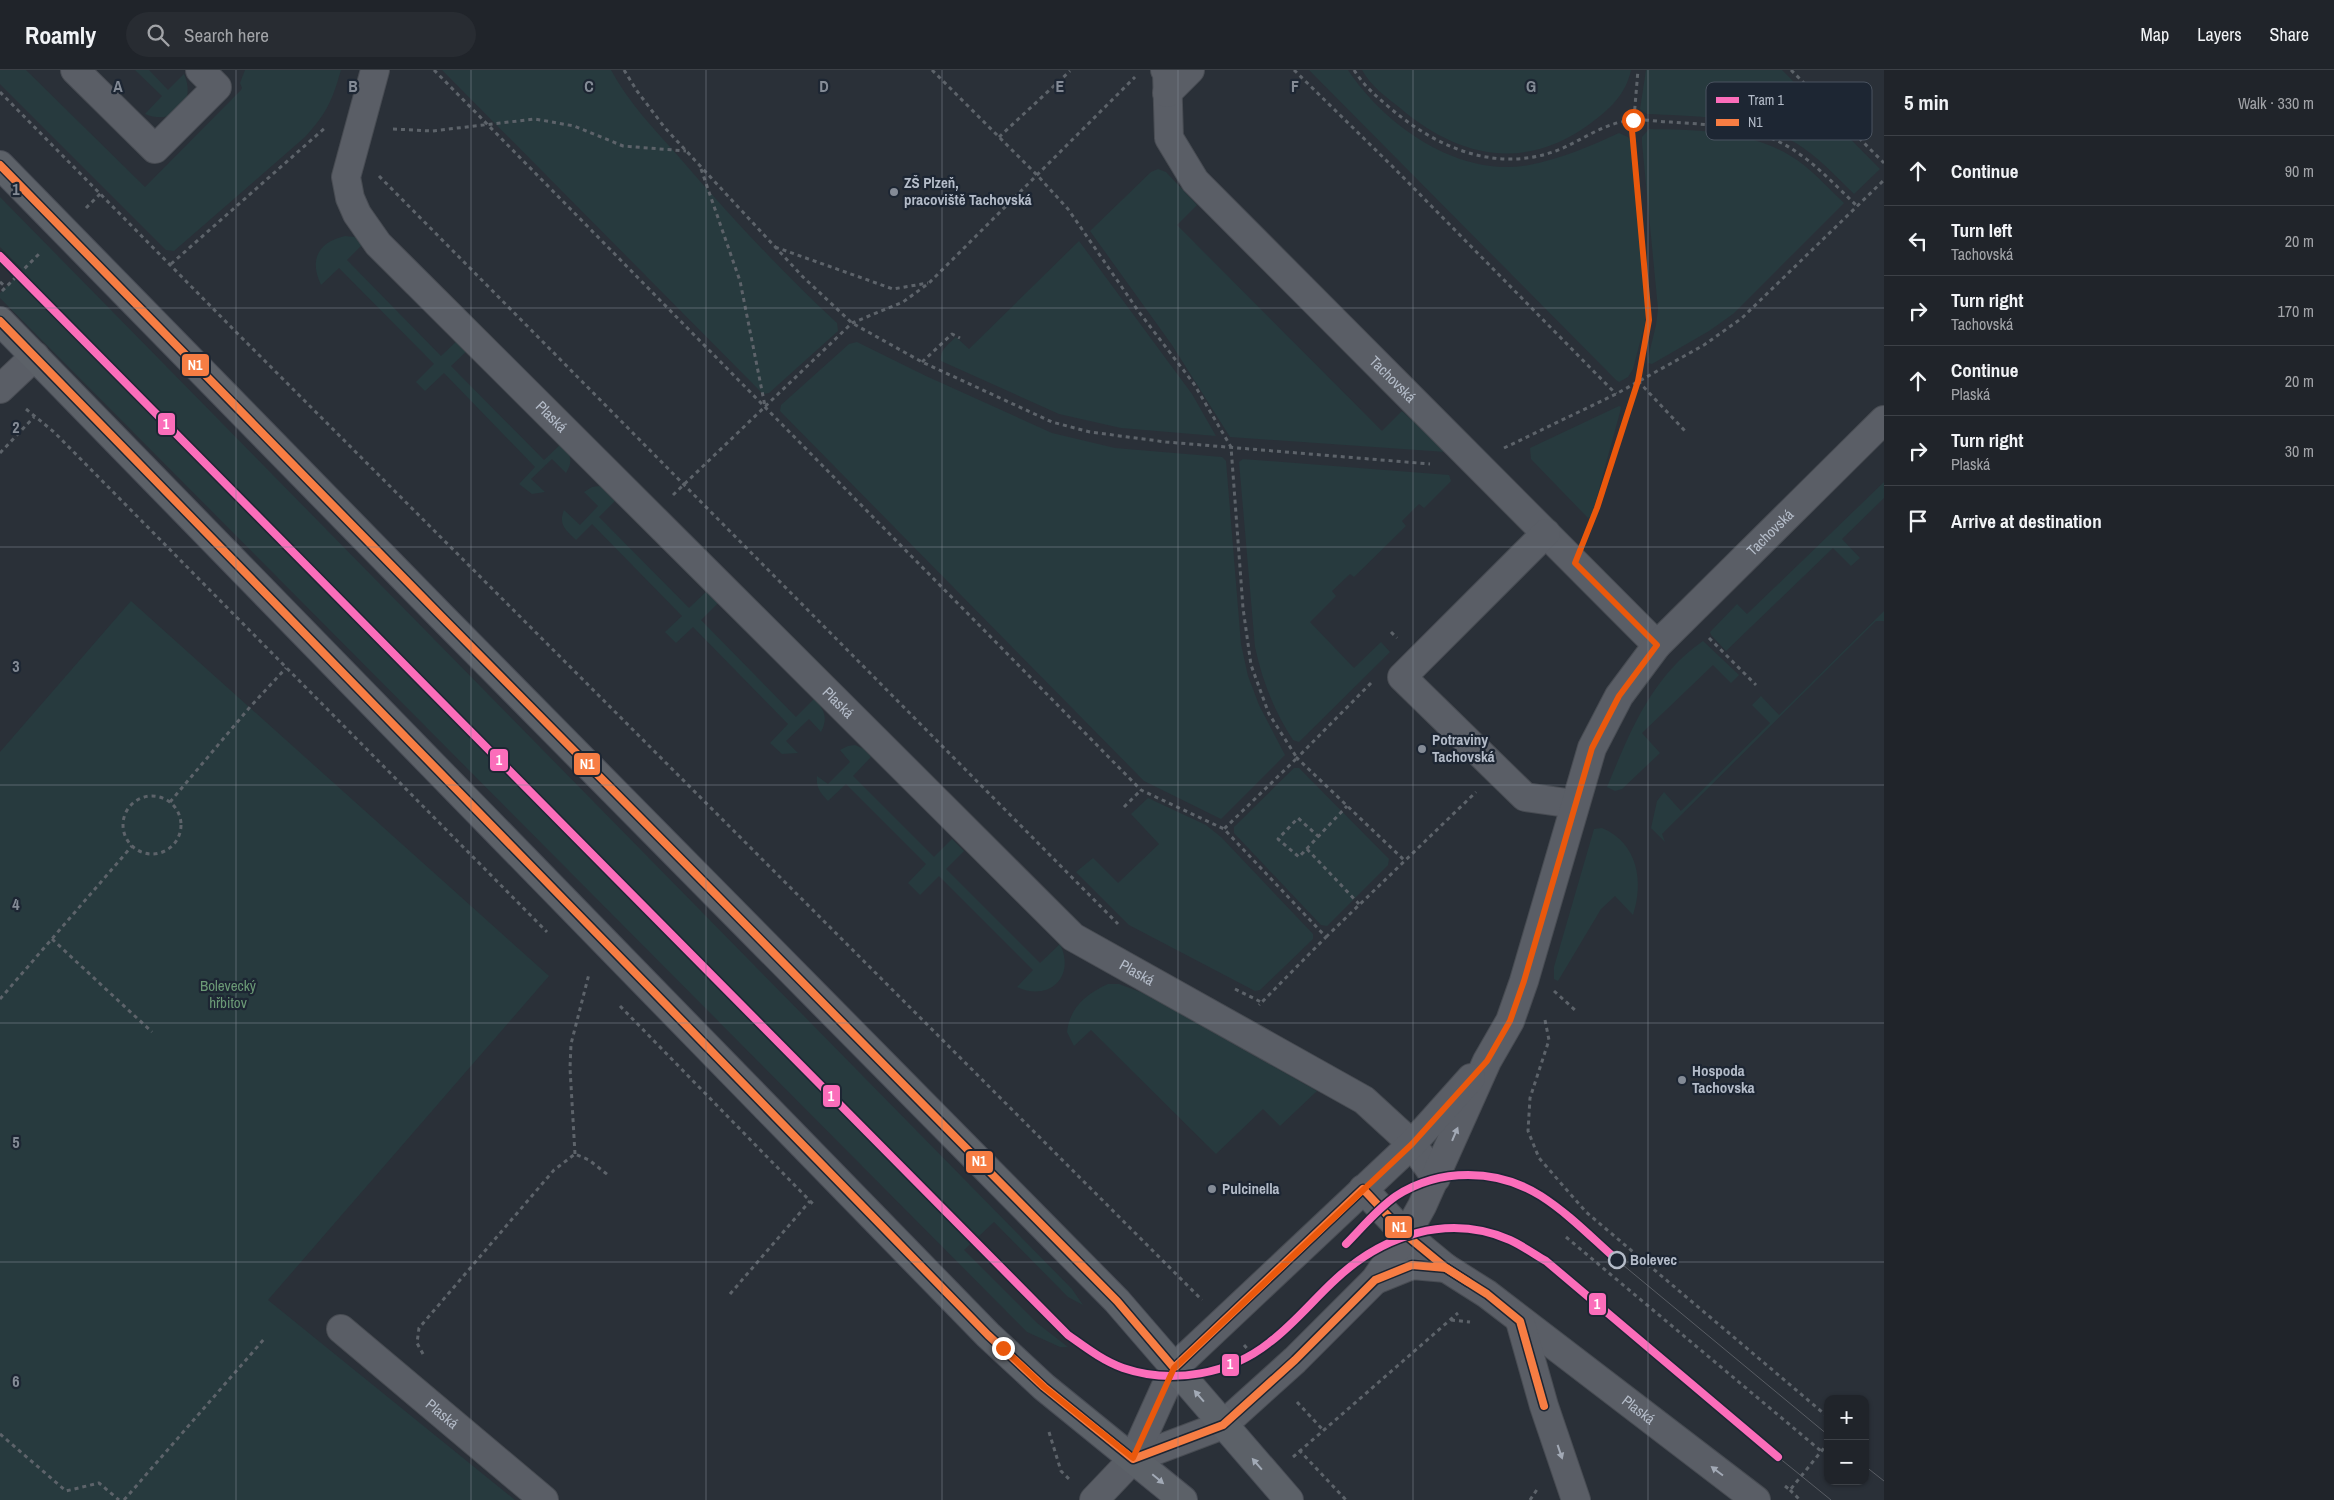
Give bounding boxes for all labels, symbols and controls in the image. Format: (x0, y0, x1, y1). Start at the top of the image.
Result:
search box (126, 12, 476, 57)
text: Roamly (25, 19, 96, 51)
icon: search (144, 21, 172, 49)
text: Search here (184, 22, 269, 48)
text: Map (2141, 22, 2169, 47)
text: Layers (2197, 22, 2242, 47)
text: Share (2270, 22, 2309, 47)
text: A (113, 75, 123, 97)
text: B (348, 75, 358, 97)
text: C (584, 75, 594, 97)
text: D (819, 75, 829, 97)
text: E (1056, 75, 1065, 97)
text: F (1291, 75, 1299, 97)
text: G (1526, 75, 1536, 97)
legend (1706, 82, 1872, 140)
text: 5 min (1904, 88, 1949, 117)
text: Tram 1 (1748, 91, 1785, 109)
text: Walk · 330 m (2238, 92, 2314, 114)
route start (1622, 109, 1645, 132)
text: N1 (1748, 113, 1763, 131)
icon: ahead (1904, 157, 1932, 185)
text: Continue (1951, 158, 2019, 184)
text: 90 m (2285, 160, 2314, 182)
place label: ZŠ Plzeň, pracoviště Tachovská (904, 172, 1032, 210)
text: 1 (12, 178, 20, 200)
marker: ZŠ Plzeň, pracoviště Tachovská (888, 186, 900, 198)
text: Turn left (1951, 217, 2012, 243)
icon: left (1904, 227, 1932, 255)
text: 20 m (2285, 230, 2314, 252)
text: Tachovská (1951, 243, 2013, 265)
text: Turn right (1951, 287, 2023, 313)
icon: right (1904, 297, 1932, 325)
text: 170 m (2278, 300, 2314, 322)
text: Tachovská (1951, 313, 2013, 335)
street label: Tachovská (1365, 351, 1421, 407)
line badge: N1 (181, 353, 210, 377)
text: N1 (188, 356, 203, 374)
text: Continue (1951, 357, 2019, 383)
icon: ahead (1904, 367, 1932, 395)
text: 20 m (2285, 370, 2314, 392)
text: Plaská (1951, 383, 1990, 405)
street label: Plaská (531, 396, 572, 437)
line badge: 1 (157, 412, 176, 436)
text: 1 (163, 415, 170, 433)
text: 2 (12, 416, 20, 438)
text: Turn right (1951, 427, 2023, 453)
icon: right (1904, 437, 1932, 465)
text: 30 m (2285, 440, 2314, 462)
text: Plaská (1951, 453, 1990, 475)
street label: Tachovská (1742, 504, 1798, 560)
icon: arrive (1904, 507, 1932, 535)
text: Arrive at destination (1951, 508, 2102, 534)
text: 3 (12, 655, 20, 677)
street label: Plaská (818, 682, 859, 723)
place label: Potraviny Tachovská (1432, 729, 1495, 767)
marker: Potraviny Tachovská (1416, 743, 1428, 755)
line badge: 1 (489, 748, 509, 772)
text: 1 (496, 751, 503, 769)
line badge: N1 (573, 752, 601, 776)
text: N1 (580, 755, 595, 773)
text: 4 (12, 893, 20, 915)
street label: Plaská (1116, 954, 1159, 991)
park label: Bolevecký hřbitov (200, 975, 257, 1013)
place label: Hospoda Tachovska (1692, 1060, 1755, 1098)
marker: Hospoda Tachovska (1676, 1074, 1688, 1086)
line badge: 1 (822, 1084, 841, 1108)
text: 1 (828, 1087, 835, 1105)
one-way arrow (1452, 1127, 1460, 1141)
text: 5 (12, 1131, 20, 1153)
line badge: N1 (965, 1150, 994, 1174)
text: N1 (972, 1152, 987, 1170)
place label: Pulcinella (1222, 1178, 1280, 1199)
marker: Pulcinella (1206, 1183, 1218, 1195)
line badge: N1 (1384, 1215, 1413, 1239)
text: N1 (1392, 1218, 1407, 1236)
place label: Bolevec (1630, 1249, 1677, 1270)
marker: Bolevec (1608, 1251, 1626, 1269)
line badge: 1 (1588, 1292, 1607, 1316)
text: 1 (1594, 1295, 1601, 1313)
route end (992, 1337, 1015, 1360)
line badge: 1 (1221, 1353, 1240, 1377)
text: 1 (1227, 1355, 1234, 1373)
text: 6 (12, 1370, 20, 1392)
one-way arrow (1193, 1390, 1204, 1403)
street label: Plaská (1618, 1390, 1660, 1429)
street label: Plaská (421, 1394, 463, 1434)
map controls (1824, 1395, 1869, 1485)
button: + (1824, 1395, 1869, 1440)
button: − (1824, 1440, 1869, 1485)
one-way arrow (1556, 1445, 1564, 1460)
one-way arrow (1251, 1458, 1263, 1470)
one-way arrow (1711, 1465, 1724, 1476)
one-way arrow (1151, 1474, 1164, 1485)

